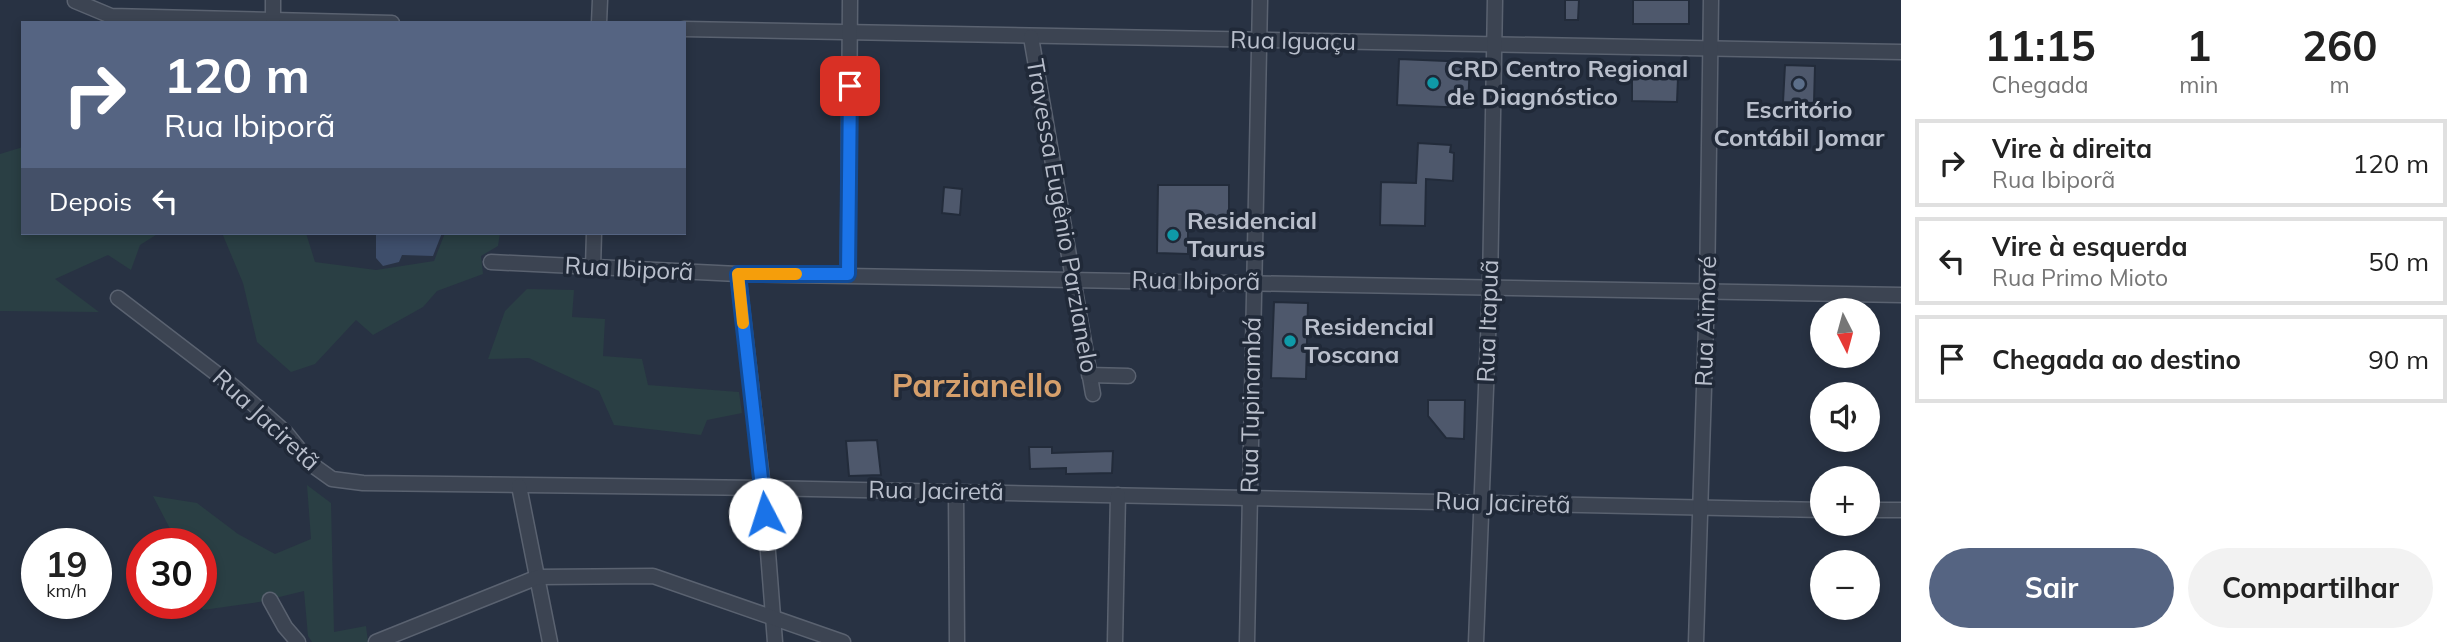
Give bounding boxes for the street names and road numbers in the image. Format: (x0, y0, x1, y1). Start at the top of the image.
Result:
street label: Rua Iguaçu (1230, 24, 1356, 56)
street label: Travessa Eugênio Parzianelo (1021, 57, 1105, 375)
street label: Rua Ibiporã (564, 250, 694, 286)
street label: Rua Aimoré (1688, 255, 1722, 387)
street label: Rua Itapuã (1470, 259, 1504, 383)
street label: Rua Ibiporã (1131, 264, 1261, 296)
street label: Rua Tupinambá (1233, 317, 1267, 493)
street label: Rua Jaciretã (207, 362, 326, 476)
street label: Rua Jaciretã (868, 474, 1004, 506)
street label: Rua Jaciretã (1435, 485, 1571, 519)

